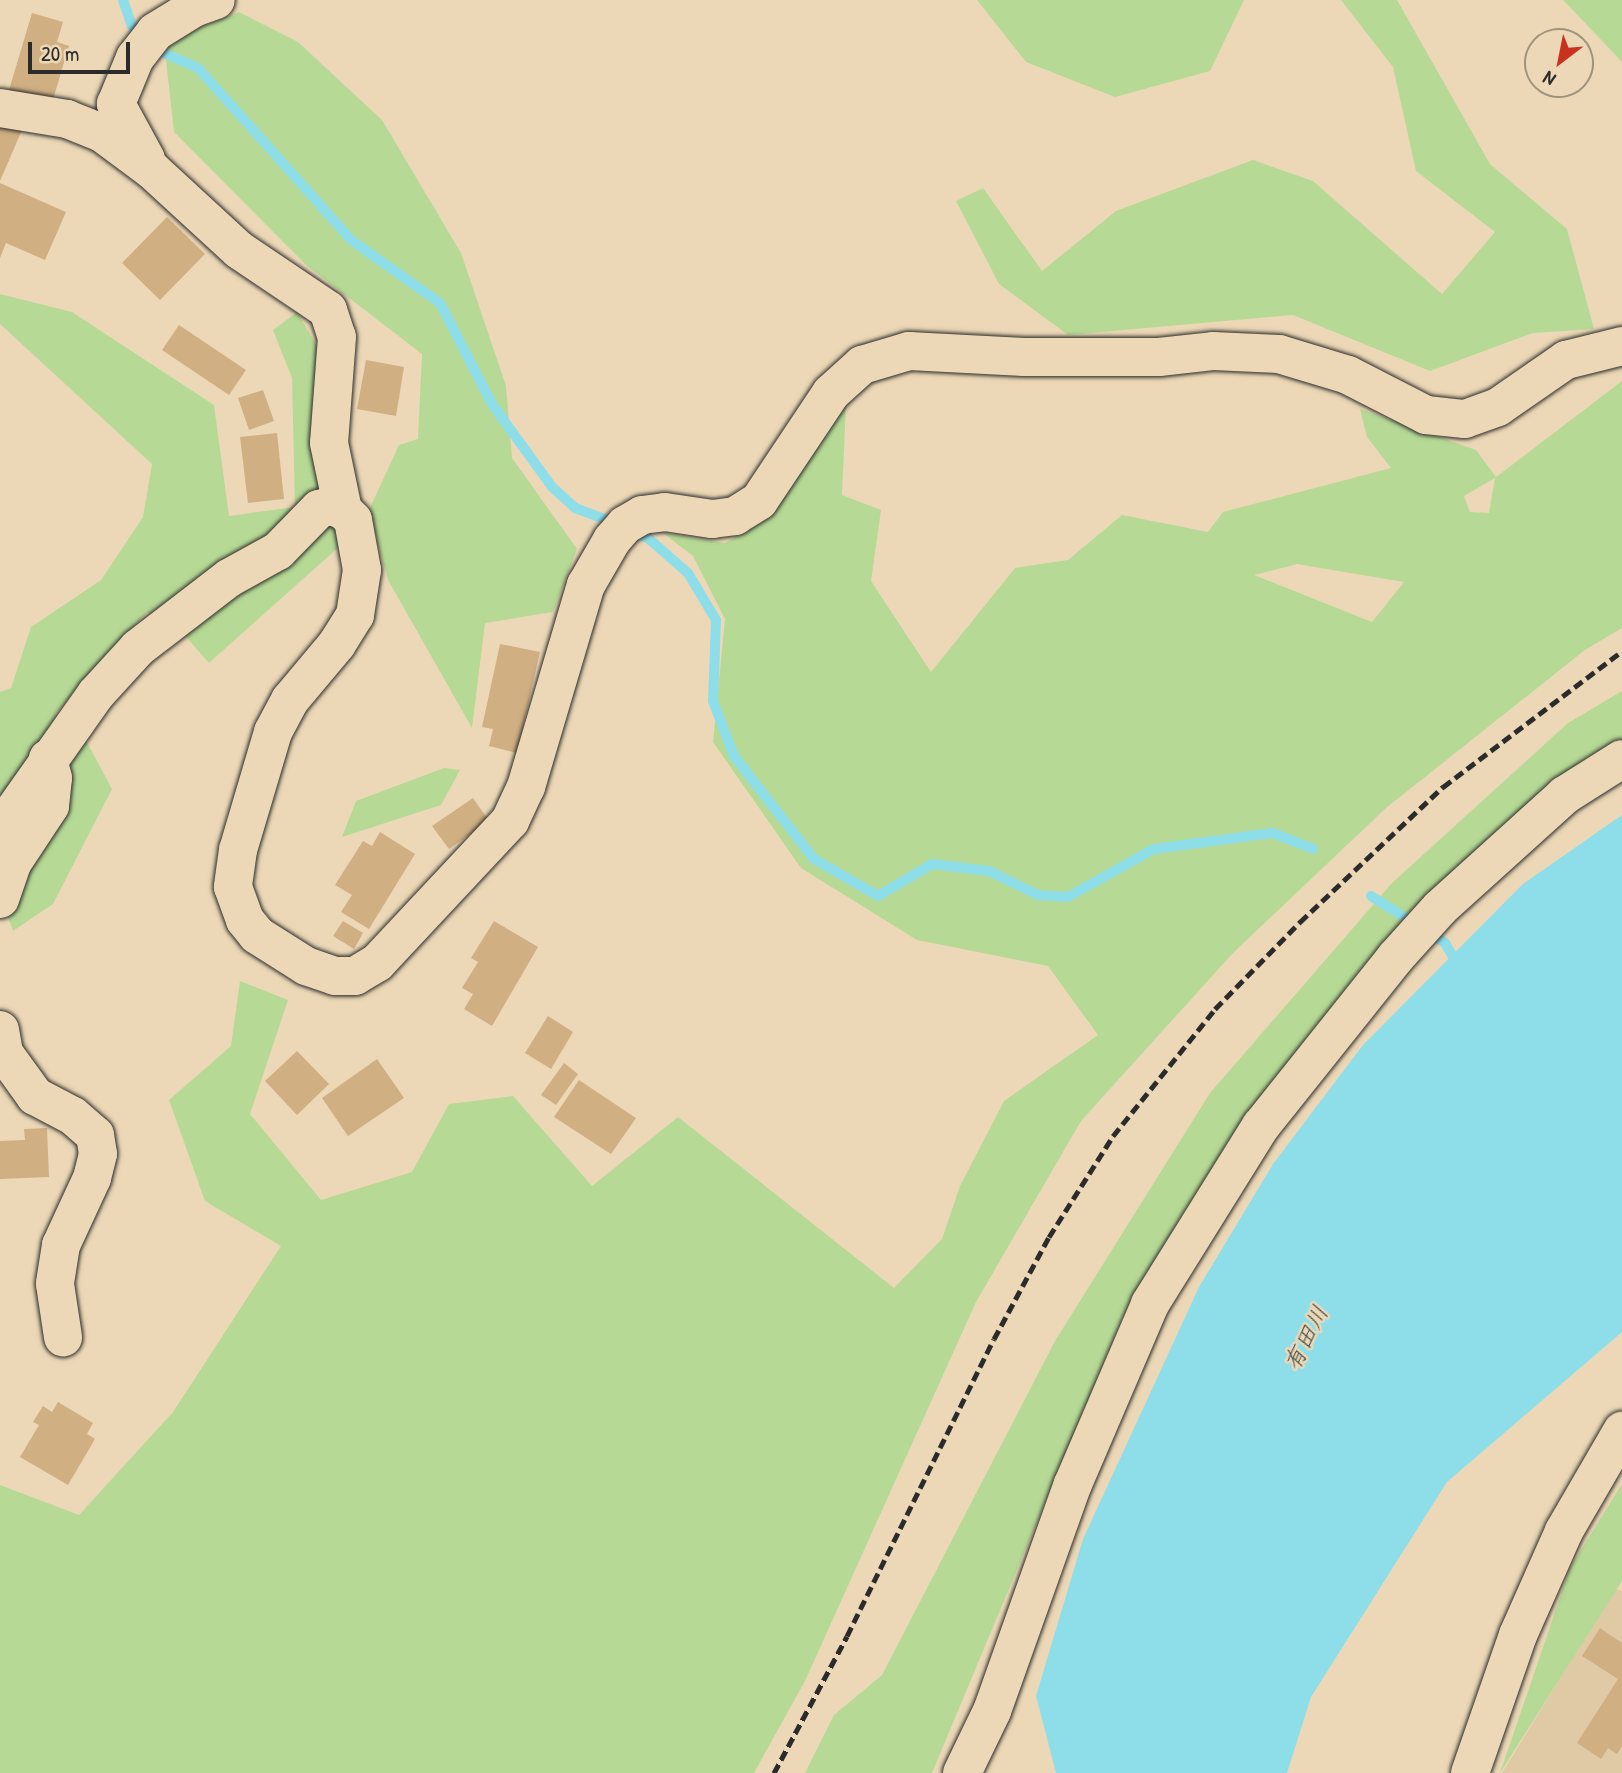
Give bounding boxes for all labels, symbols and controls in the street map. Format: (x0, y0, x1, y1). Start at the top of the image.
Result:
scale bar (32, 28, 133, 72)
north arrow (1524, 28, 1594, 98)
text: 20 m (41, 39, 79, 68)
text: N (1538, 65, 1560, 93)
water label: 有田川 (1278, 1301, 1334, 1375)

